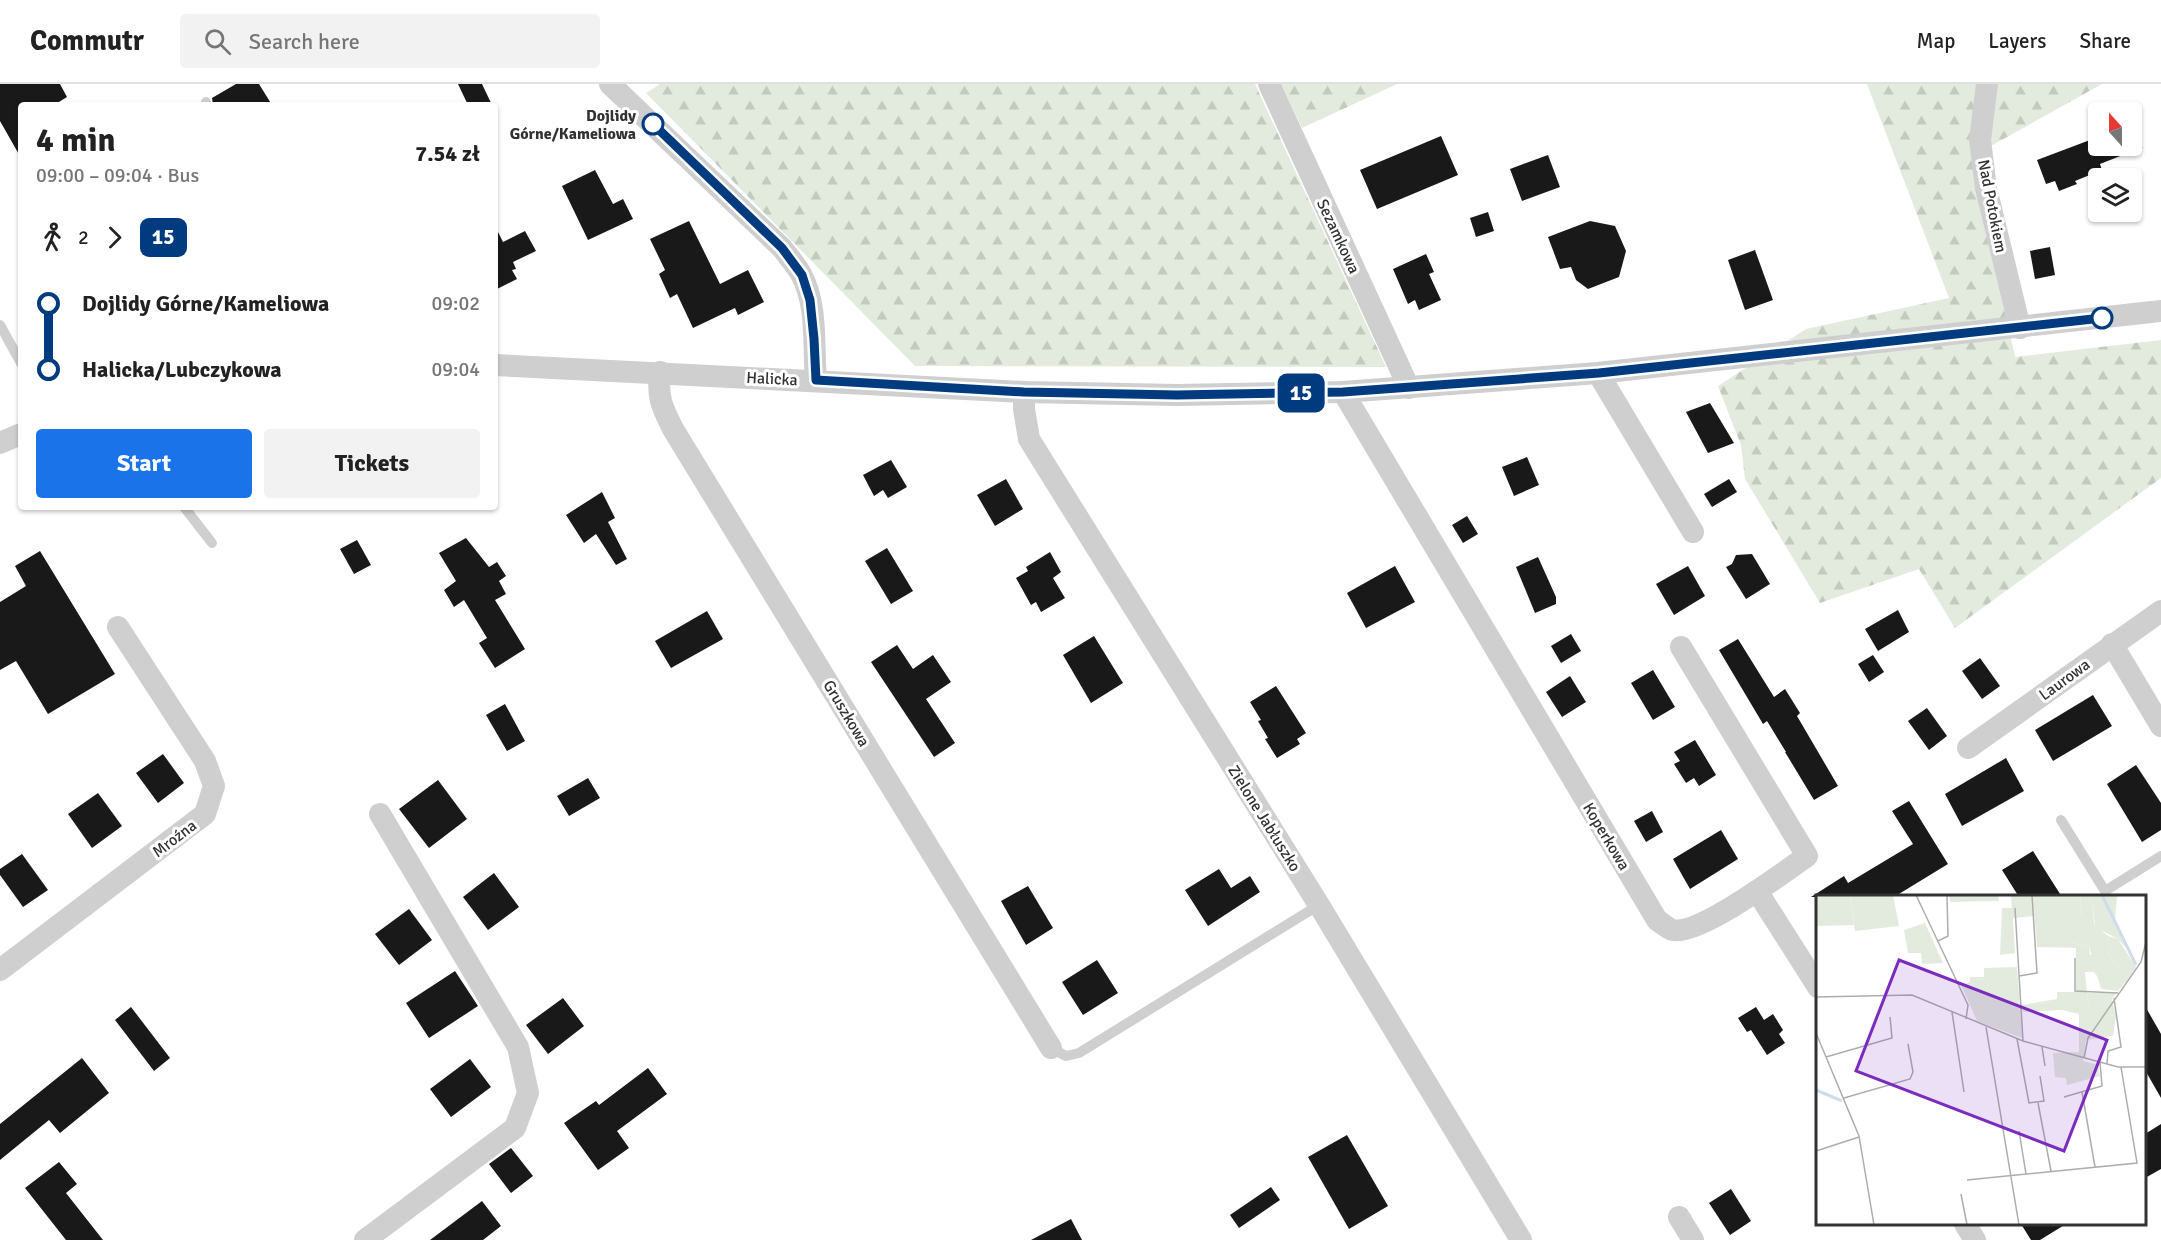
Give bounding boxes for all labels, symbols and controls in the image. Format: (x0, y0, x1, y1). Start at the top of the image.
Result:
search box (180, 14, 600, 68)
text: Commutr (30, 24, 144, 58)
icon: search (201, 25, 234, 58)
text: Search here (249, 28, 360, 55)
text: Map (1917, 28, 1955, 54)
text: Layers (1988, 28, 2046, 54)
text: Share (2079, 28, 2131, 54)
north arrow (2088, 102, 2142, 156)
map controls (2088, 102, 2142, 222)
place label: Dojlidy Górne/Kameliowa (510, 106, 636, 144)
marker: Dojlidy Górne/Kameliowa (642, 113, 664, 135)
text: 4 min (36, 120, 116, 161)
text: 7.54 zł (415, 140, 480, 167)
street label: Nad Potokiem (1973, 158, 2011, 254)
text: 09:00 – 09:04 · Bus (36, 163, 199, 188)
button: layers (2088, 168, 2142, 222)
street label: Sezamkowa (1312, 196, 1364, 277)
icon: walk (36, 221, 69, 254)
icon: forward (98, 221, 131, 254)
text: 15 (152, 224, 175, 250)
text: 2 (78, 225, 89, 250)
text: Dojlidy Górne/Kameliowa (82, 290, 329, 317)
text: 09:02 (431, 291, 480, 316)
unlabelled marker (2091, 307, 2113, 329)
text: Halicka/Lubczykowa (82, 356, 281, 383)
text: 09:04 (431, 357, 480, 382)
street label: Halicka (746, 368, 798, 390)
line badge: 15 (1274, 374, 1328, 412)
text: 15 (1290, 380, 1312, 406)
button: Start (36, 429, 252, 498)
button: Tickets (264, 429, 480, 498)
street label: Laurowa (2035, 655, 2094, 705)
street label: Gruszkowa (818, 676, 874, 751)
street label: Zielone Jabłuszko (1223, 761, 1305, 876)
street label: Koperkowa (1578, 799, 1634, 874)
street label: Mroźna (148, 816, 201, 862)
inset map (1816, 895, 2146, 1225)

